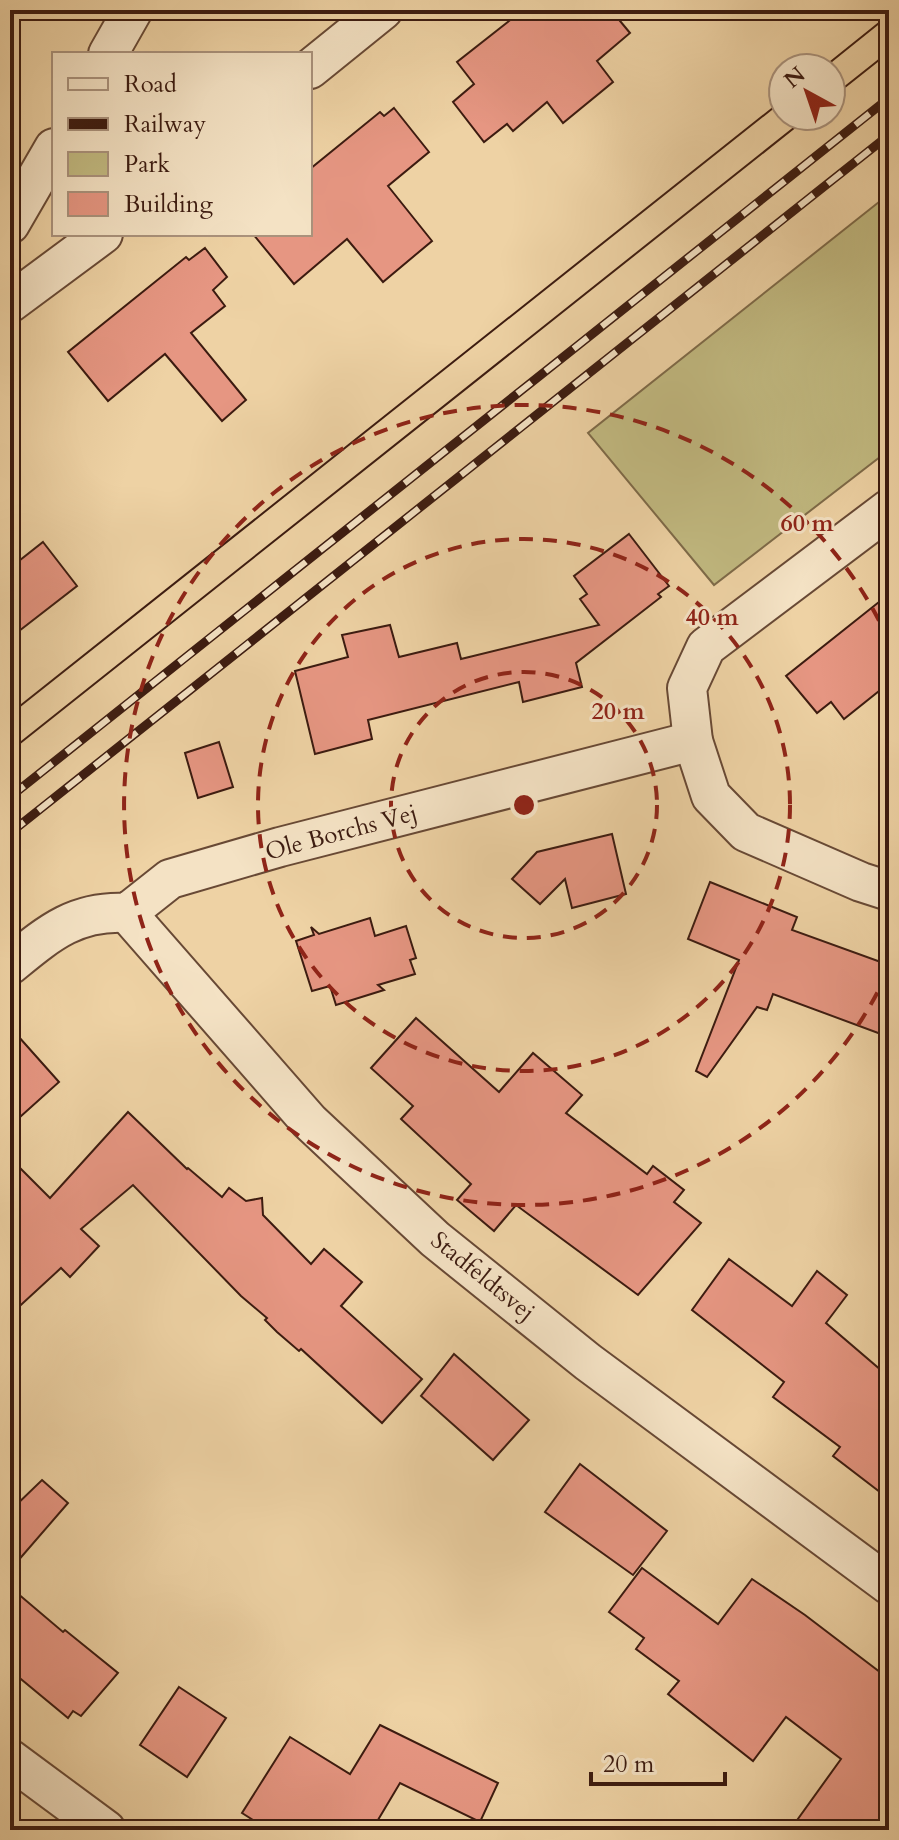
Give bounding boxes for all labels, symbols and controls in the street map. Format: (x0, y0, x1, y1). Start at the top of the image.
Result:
legend (52, 52, 312, 236)
north arrow (767, 52, 847, 132)
text: N (778, 60, 812, 95)
text: Road (124, 68, 177, 101)
text: Railway (124, 108, 206, 141)
text: Park (124, 148, 170, 181)
text: Building (124, 188, 214, 221)
text: 60 m (780, 507, 834, 540)
text: 40 m (685, 601, 739, 634)
text: 20 m (591, 695, 645, 728)
centre of rings (510, 791, 538, 819)
street label: Ole Borchs Vej (261, 796, 421, 869)
street label: Stadfeldtsvej (424, 1224, 542, 1329)
scale bar (591, 1736, 725, 1786)
text: 20 m (603, 1748, 655, 1781)

